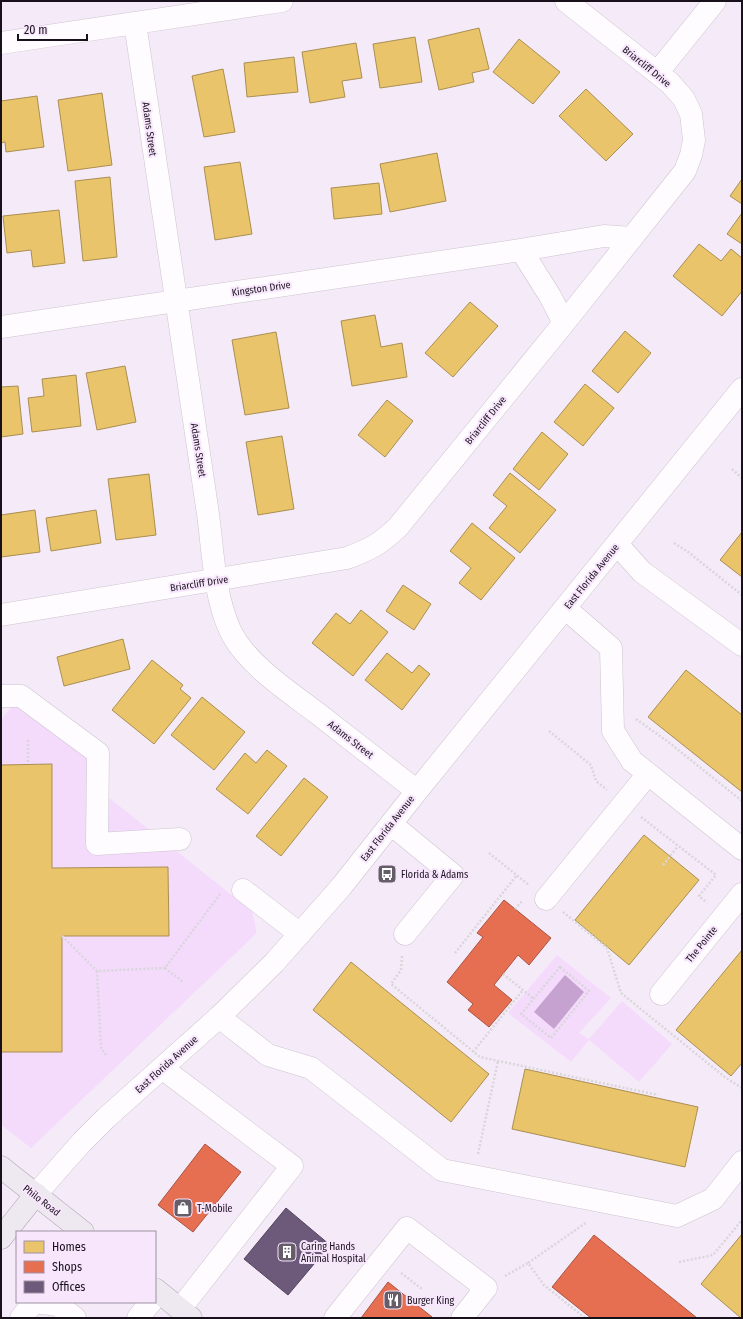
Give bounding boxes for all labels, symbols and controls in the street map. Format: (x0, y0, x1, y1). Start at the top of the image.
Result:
scale bar (18, 16, 87, 42)
text: 20 m (24, 23, 48, 37)
street label: Briarcliff Drive (620, 44, 673, 90)
street label: Adams Street (139, 101, 159, 158)
street label: Kingston Drive (231, 279, 291, 299)
street label: Briarcliff Drive (463, 394, 509, 447)
street label: Adams Street (188, 422, 208, 479)
street label: East Florida Avenue (562, 542, 622, 612)
street label: Briarcliff Drive (169, 573, 229, 595)
street label: Adams Street (325, 718, 376, 762)
street label: East Florida Avenue (358, 793, 417, 864)
bus stop icon: Florida & Adams (376, 863, 398, 885)
place label: Florida & Adams (401, 869, 468, 881)
street label: The Pointe (684, 924, 720, 965)
street label: East Florida Avenue (133, 1033, 200, 1096)
street label: Philo Road (20, 1183, 62, 1219)
shop icon: T-Mobile (172, 1197, 194, 1219)
place label: T-Mobile (197, 1203, 233, 1215)
legend (16, 1231, 156, 1303)
text: Homes (52, 1240, 86, 1254)
building icon: Caring Hands Animal Hospital (276, 1241, 298, 1263)
place label: Caring Hands Animal Hospital (301, 1241, 366, 1265)
text: Shops (52, 1260, 82, 1274)
text: Offices (52, 1280, 85, 1294)
restaurant icon: Burger King (382, 1289, 404, 1311)
place label: Burger King (407, 1295, 454, 1307)

